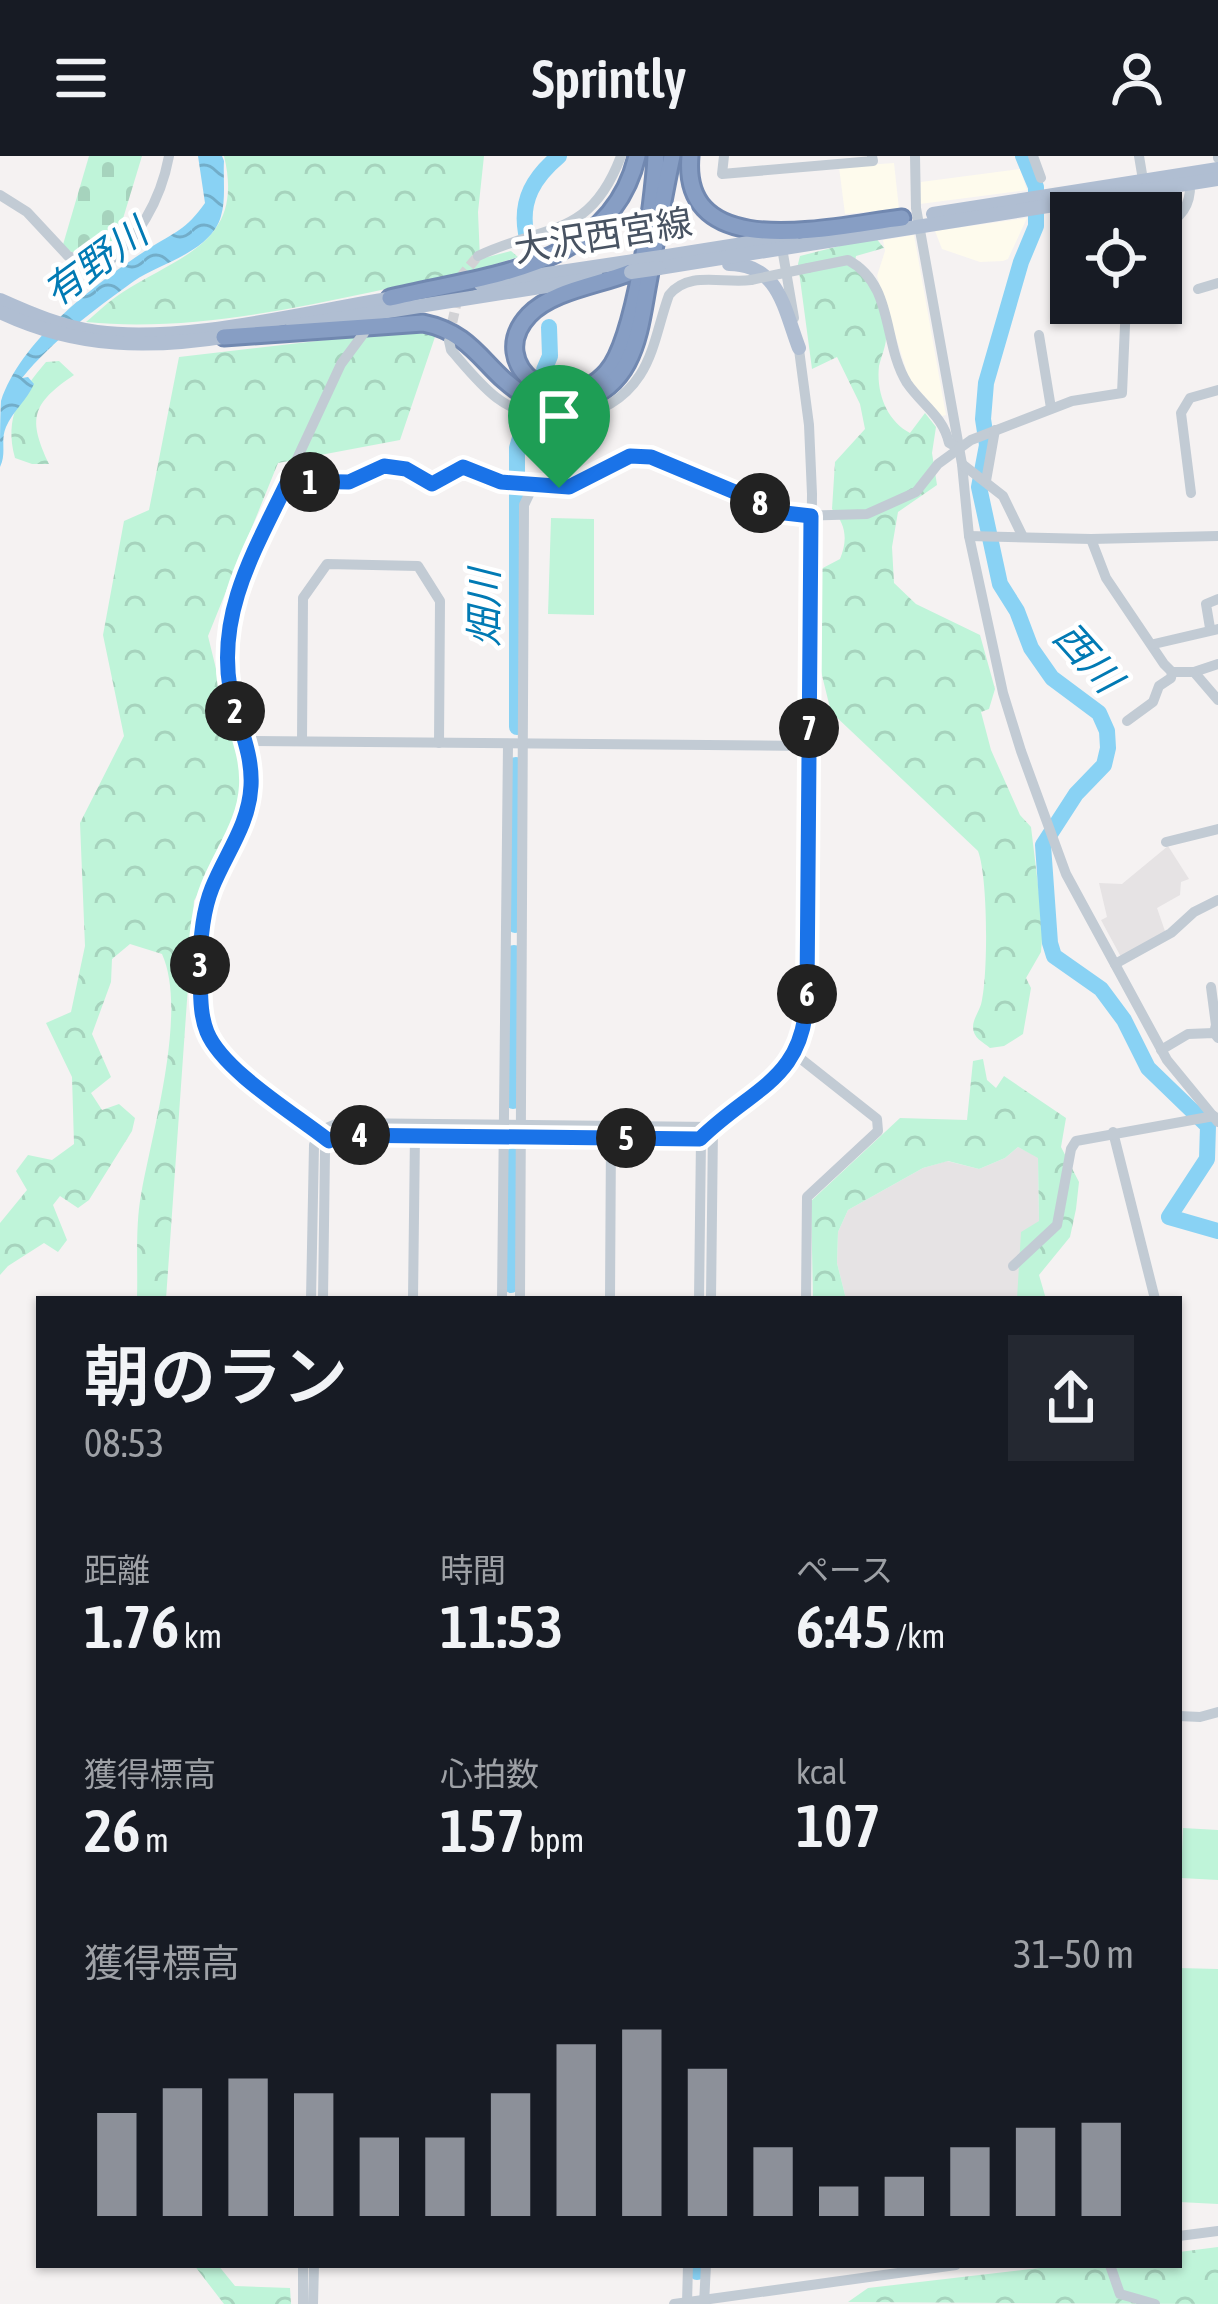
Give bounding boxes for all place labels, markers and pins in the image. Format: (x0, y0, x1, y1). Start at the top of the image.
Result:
pin (508, 365, 610, 488)
pin: 1 (280, 452, 340, 512)
pin: 8 (730, 473, 790, 533)
pin: 2 (205, 681, 265, 741)
pin: 7 (779, 698, 839, 758)
pin: 3 (170, 935, 230, 995)
pin: 6 (777, 964, 837, 1024)
pin: 4 (330, 1105, 390, 1165)
pin: 5 (596, 1108, 656, 1168)

